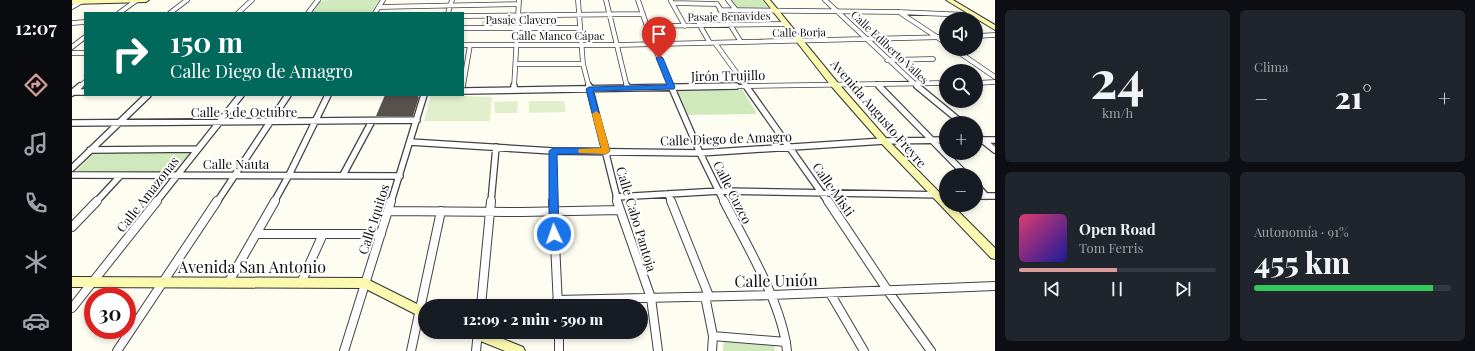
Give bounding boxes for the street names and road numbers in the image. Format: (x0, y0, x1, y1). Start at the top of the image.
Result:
street label: Calle Ediberto Valles (848, 7, 932, 87)
street label: Pasaje Benavides (687, 8, 771, 24)
street label: Pasaje Clavero (485, 12, 557, 27)
street label: Calle Borja (772, 24, 827, 40)
street label: Calle Manco Cápac (511, 28, 605, 43)
street label: Avenida Augusto Freyre (827, 55, 931, 171)
street label: Jirón Trujillo (690, 66, 765, 84)
street label: Calle 3 de Octubre (191, 103, 298, 120)
street label: Calle Diego de Amagro (660, 127, 792, 149)
street label: Calle Amazonas (112, 153, 182, 235)
street label: Calle Nauta (203, 155, 270, 172)
street label: Calle Cuzco (710, 158, 756, 226)
street label: Calle Misti (809, 159, 859, 219)
street label: Calle Cabo Pantoja (613, 164, 661, 274)
street label: Calle Iquitos (354, 182, 392, 256)
street label: Avenida San Antonio (177, 256, 326, 277)
street label: Calle Unión (734, 269, 818, 291)

